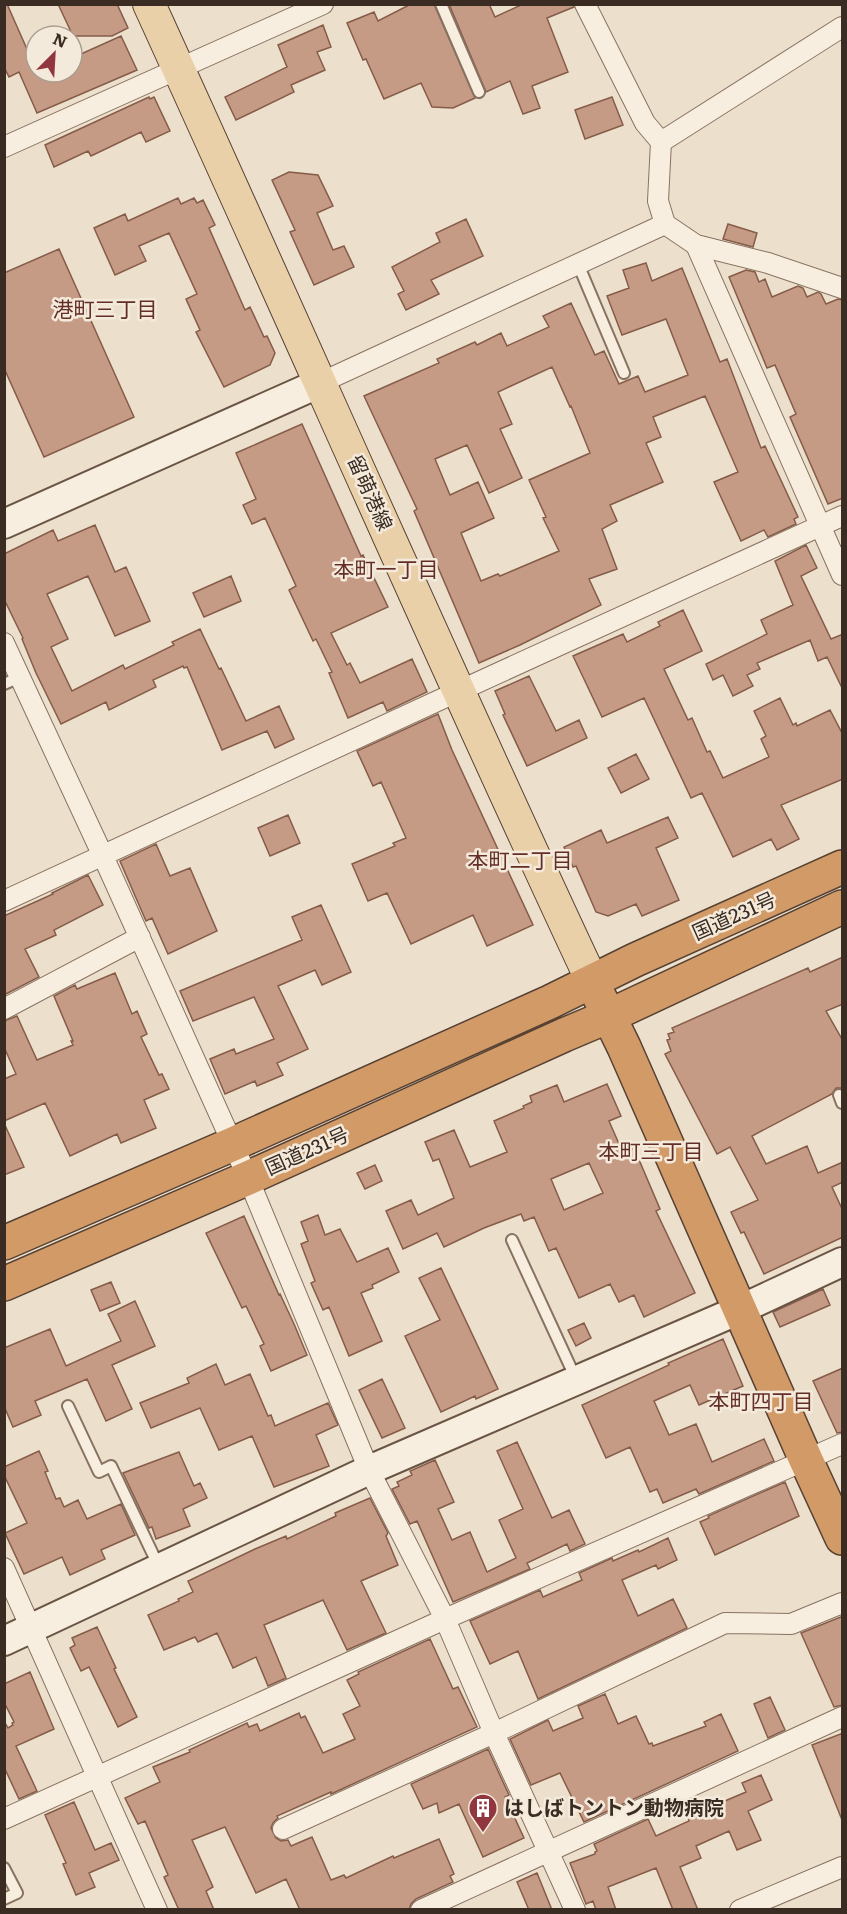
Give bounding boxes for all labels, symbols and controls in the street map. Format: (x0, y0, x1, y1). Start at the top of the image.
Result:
north arrow (24, 24, 84, 84)
text: N (49, 26, 72, 53)
district label: 港町三丁目 (53, 292, 158, 323)
street label: 留萌港線 (342, 450, 402, 535)
district label: 本町一丁目 (334, 552, 439, 583)
district label: 本町二丁目 (468, 843, 573, 874)
street label: 国道231号 (686, 882, 780, 946)
street label: 国道231号 (259, 1117, 353, 1181)
district label: 本町三丁目 (599, 1134, 704, 1165)
district label: 本町四丁目 (709, 1384, 814, 1415)
place label: はしばトントン動物病院 (504, 1791, 724, 1821)
building icon: はしばトントン動物病院 (467, 1792, 499, 1834)

